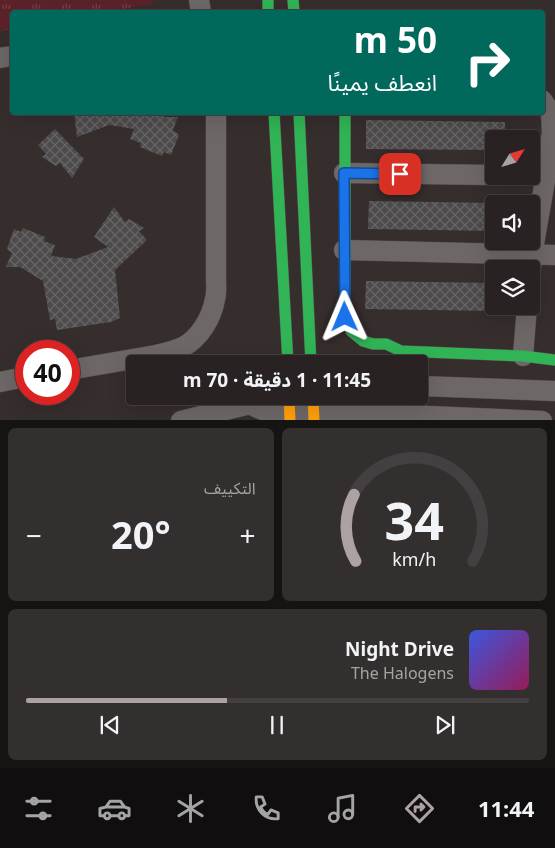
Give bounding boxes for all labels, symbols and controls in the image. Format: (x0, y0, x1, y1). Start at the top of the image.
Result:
text: 50 m (354, 16, 437, 63)
icon: right (455, 30, 520, 95)
text: انعطف يمينًا (327, 67, 437, 97)
north arrow (485, 130, 540, 185)
map controls (485, 130, 540, 315)
pin (379, 153, 421, 195)
icon: arrive (386, 160, 414, 188)
button: sound (485, 195, 540, 250)
button: layers (485, 260, 540, 315)
position arrow (318, 290, 370, 342)
speed limit sign: 40 (15, 340, 80, 405)
text: 11:45 · 1 دقيقة · 70 m (183, 367, 371, 393)
text: التكييف (204, 477, 256, 499)
text: 34 (385, 484, 444, 555)
text: 20° (111, 508, 171, 560)
text: − (26, 516, 42, 554)
text: + (239, 516, 256, 554)
text: km/h (392, 547, 436, 571)
text: Night Drive (345, 636, 454, 662)
text: The Halogens (351, 662, 454, 684)
icon: previous (96, 711, 124, 739)
icon: pause (263, 711, 291, 739)
icon: next (431, 711, 459, 739)
icon: filters (21, 791, 56, 826)
icon: car (97, 791, 132, 826)
icon: climate (173, 791, 208, 826)
icon: phone (249, 791, 284, 826)
icon: music (325, 791, 360, 826)
icon: directions (402, 791, 437, 826)
text: 11:44 (478, 793, 534, 823)

